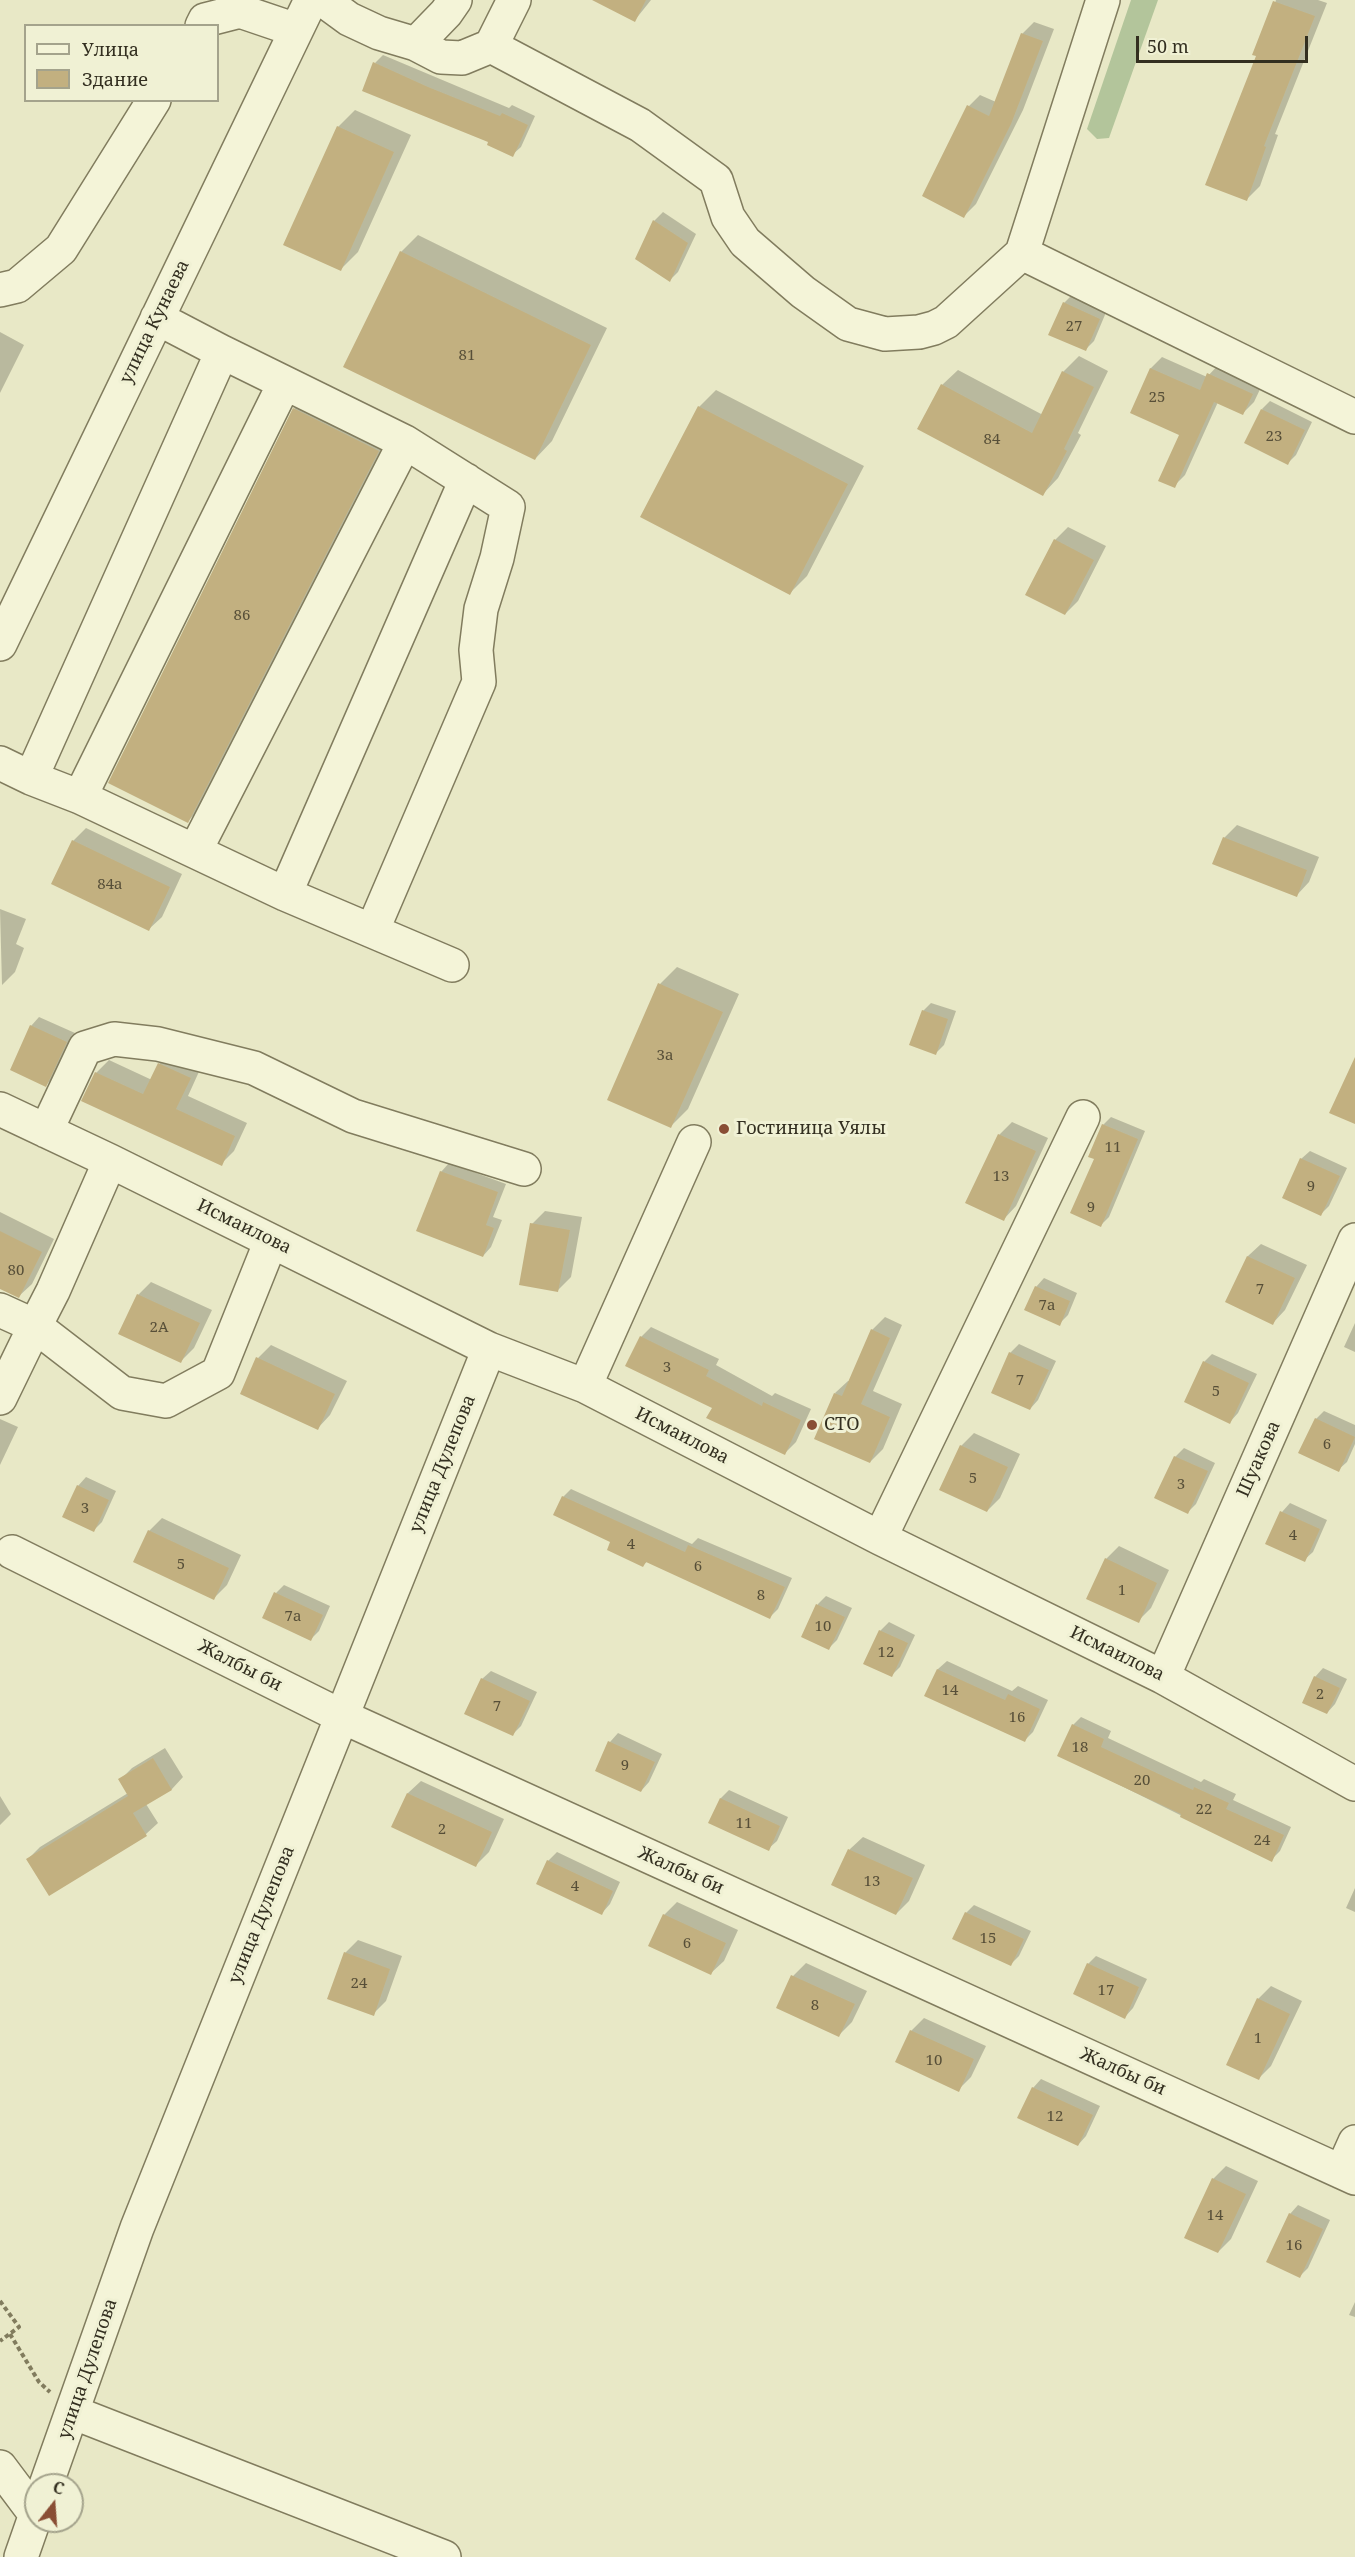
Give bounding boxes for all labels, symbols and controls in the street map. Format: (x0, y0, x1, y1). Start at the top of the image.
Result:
legend (24, 24, 219, 102)
scale bar (1139, 24, 1312, 62)
text: 50 m (1147, 34, 1189, 58)
text: Улица (82, 37, 139, 61)
text: Здание (82, 67, 148, 91)
street label: улица Кунаева (116, 256, 194, 388)
house number: 27 (1066, 318, 1082, 336)
house number: 81 (459, 347, 475, 365)
house number: 25 (1149, 389, 1165, 407)
house number: 23 (1266, 428, 1282, 446)
house number: 84 (984, 431, 1000, 449)
house number: 86 (234, 607, 250, 625)
house number: 84а (97, 876, 123, 894)
house number: 3а (657, 1047, 673, 1065)
place label: Гостиница Уялы (736, 1118, 886, 1140)
marker: Гостиница Уялы (717, 1122, 731, 1136)
house number: 11 (1105, 1139, 1121, 1157)
house number: 13 (993, 1168, 1009, 1186)
house number: 9 (1307, 1178, 1315, 1196)
street label: Исмаилова (193, 1195, 295, 1259)
house number: 9 (1087, 1199, 1095, 1217)
house number: 80 (8, 1262, 24, 1280)
house number: 7 (1256, 1281, 1264, 1299)
house number: 7а (1039, 1297, 1055, 1315)
house number: 2А (150, 1319, 168, 1337)
house number: 3 (663, 1359, 671, 1377)
house number: 7 (1016, 1372, 1024, 1390)
house number: 5 (1212, 1383, 1220, 1401)
street label: улица Дулепова (405, 1392, 481, 1536)
street label: Исмаилова (632, 1403, 732, 1469)
place label: СТО (824, 1414, 860, 1436)
marker: СТО (805, 1418, 819, 1432)
street label: Шуакова (1233, 1418, 1285, 1500)
house number: 6 (1323, 1436, 1331, 1454)
house number: 5 (969, 1470, 977, 1488)
house number: 3 (1177, 1476, 1185, 1494)
house number: 3 (81, 1500, 89, 1518)
house number: 4 (1289, 1527, 1297, 1545)
house number: 4 (627, 1536, 635, 1554)
house number: 5 (177, 1556, 185, 1574)
house number: 6 (694, 1558, 702, 1576)
house number: 1 (1118, 1582, 1126, 1600)
house number: 8 (757, 1587, 765, 1605)
house number: 7а (285, 1608, 301, 1626)
house number: 10 (815, 1618, 831, 1636)
street label: Исмаилова (1066, 1622, 1168, 1686)
street label: Жалбы би (194, 1636, 286, 1696)
house number: 12 (878, 1644, 894, 1662)
house number: 14 (942, 1682, 958, 1700)
house number: 2 (1316, 1686, 1324, 1704)
house number: 7 (493, 1698, 501, 1716)
house number: 16 (1009, 1709, 1025, 1727)
house number: 18 (1072, 1739, 1088, 1757)
house number: 9 (621, 1757, 629, 1775)
house number: 20 (1134, 1772, 1150, 1790)
house number: 22 (1196, 1801, 1212, 1819)
house number: 11 (736, 1815, 752, 1833)
house number: 2 (438, 1821, 446, 1839)
house number: 24 (1254, 1832, 1270, 1850)
street label: улица Дулепова (224, 1843, 300, 1987)
street label: Жалбы би (635, 1843, 727, 1899)
house number: 13 (864, 1873, 880, 1891)
house number: 4 (571, 1878, 579, 1896)
house number: 15 (980, 1930, 996, 1948)
house number: 6 (683, 1935, 691, 1953)
house number: 24 (351, 1975, 367, 1993)
house number: 17 (1098, 1982, 1114, 2000)
house number: 8 (811, 1997, 819, 2015)
house number: 1 (1254, 2030, 1262, 2048)
street label: Жалбы би (1077, 2044, 1169, 2100)
house number: 10 (926, 2052, 942, 2070)
house number: 12 (1047, 2108, 1063, 2126)
house number: 14 (1207, 2207, 1223, 2225)
house number: 16 (1286, 2237, 1302, 2255)
street label: улица Дулепова (54, 2296, 122, 2442)
north arrow (24, 2473, 84, 2533)
text: С (50, 2476, 67, 2500)

